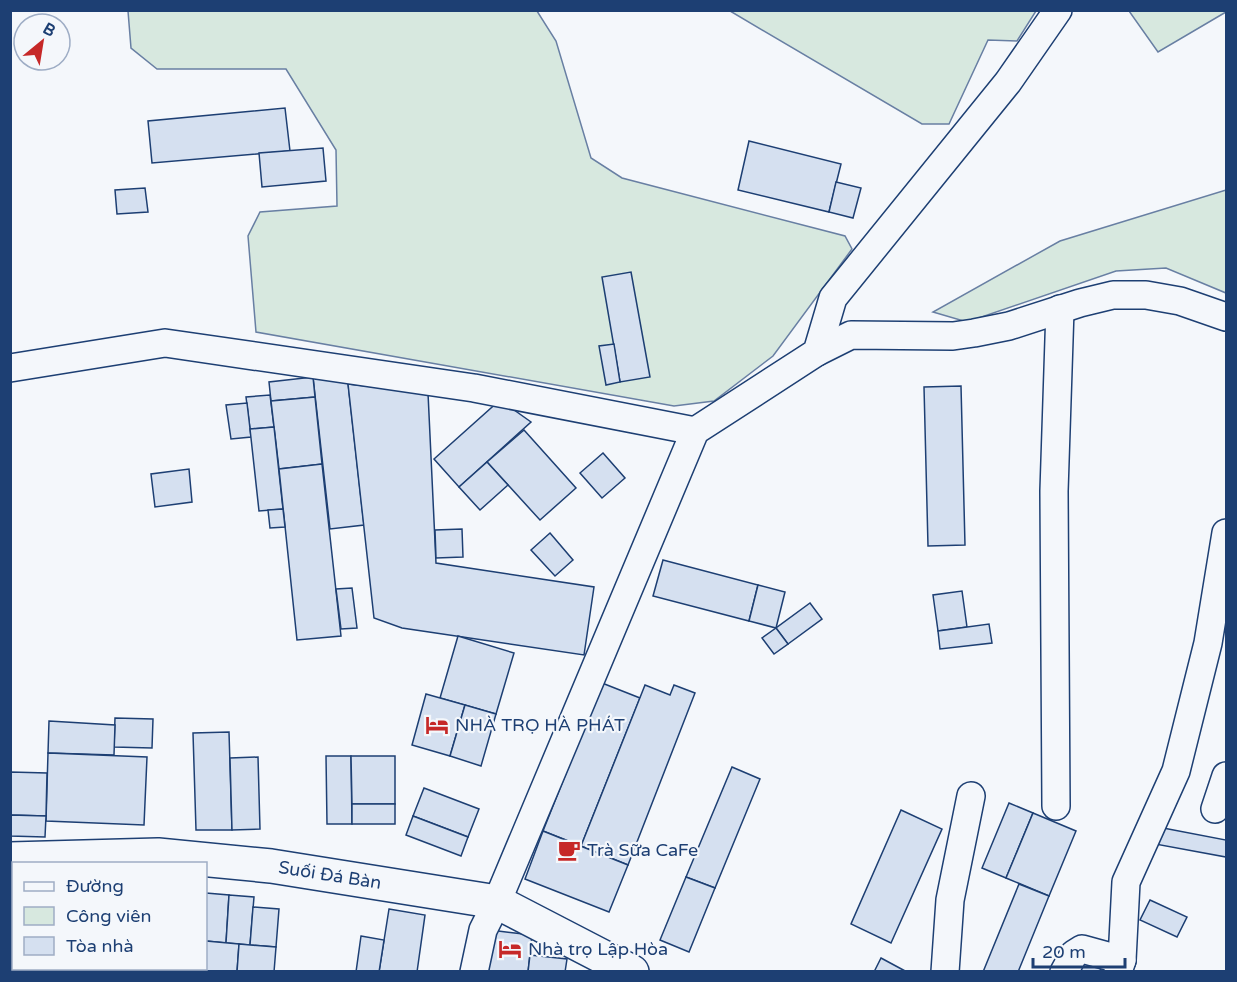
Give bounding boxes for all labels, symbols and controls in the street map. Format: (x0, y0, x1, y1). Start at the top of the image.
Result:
north arrow (12, 12, 72, 72)
text: B (39, 18, 59, 41)
hotel icon: NHÀ TRỌ HÀ PHÁT (424, 712, 450, 738)
place label: NHÀ TRỌ HÀ PHÁT (455, 714, 625, 736)
cafe icon: Trà Sữa CaFe (556, 837, 582, 863)
place label: Trà Sữa CaFe (587, 839, 698, 861)
street label: Suối Đá Bàn (277, 856, 383, 894)
legend (12, 862, 207, 970)
text: Đường (66, 875, 124, 897)
text: Công viên (66, 905, 151, 927)
scale bar (1033, 931, 1124, 969)
text: Tòa nhà (66, 935, 134, 957)
hotel icon: Nhà trọ Lập Hòa (497, 936, 523, 962)
place label: Nhà trọ Lập Hòa (528, 938, 668, 960)
text: 20 m (1042, 941, 1086, 963)

